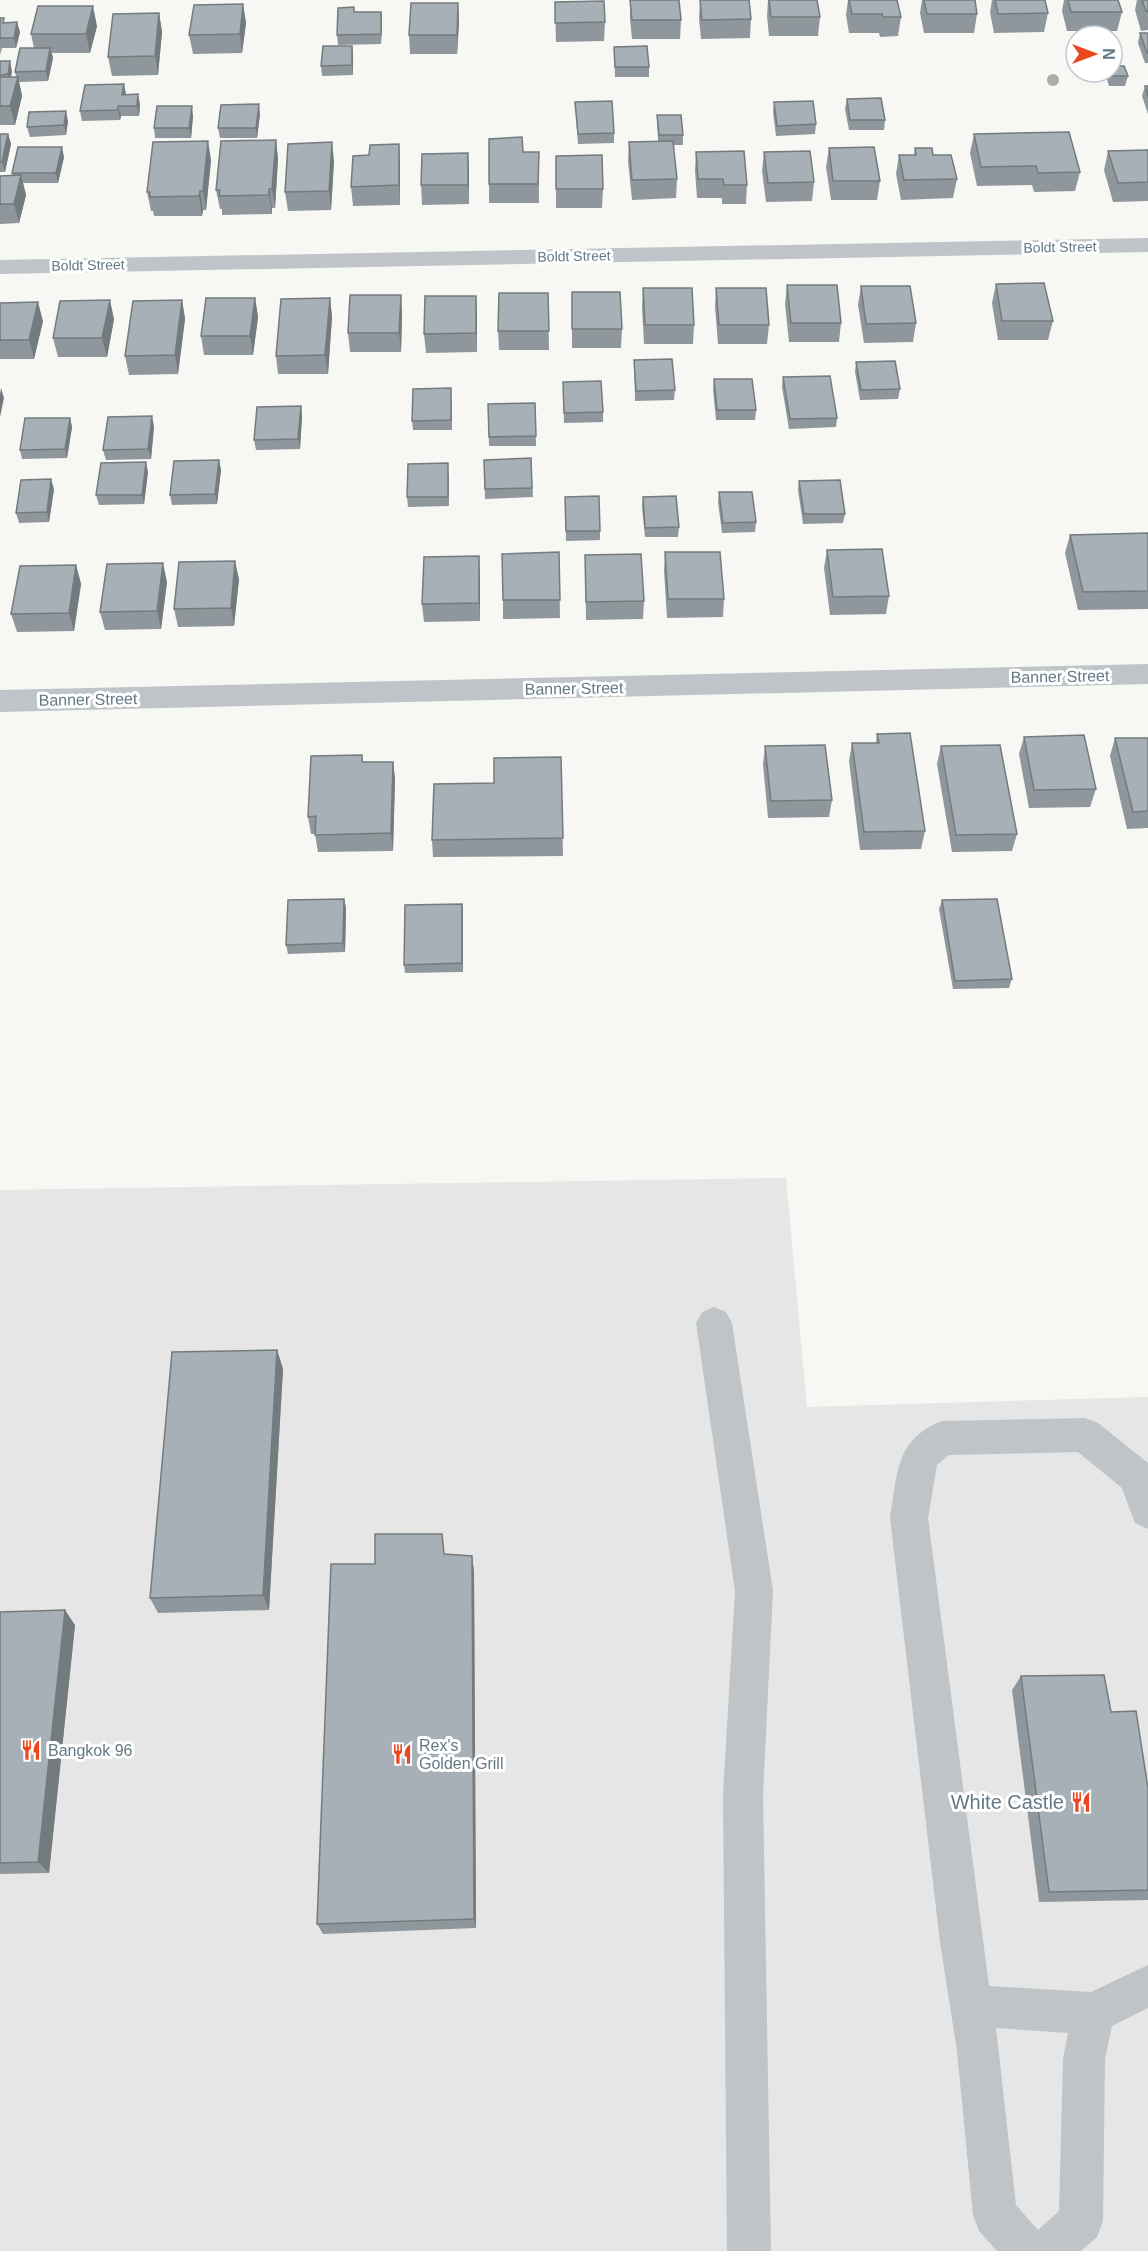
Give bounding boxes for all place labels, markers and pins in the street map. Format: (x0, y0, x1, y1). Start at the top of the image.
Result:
place label: Rex's Golden Grill (419, 1737, 503, 1772)
restaurant icon: Bangkok 96 (19, 1738, 43, 1762)
place label: Bangkok 96 (48, 1742, 133, 1759)
restaurant icon: Rex's Golden Grill (390, 1742, 414, 1766)
restaurant icon: White Castle (1069, 1790, 1093, 1814)
place label: White Castle (951, 1791, 1064, 1813)

